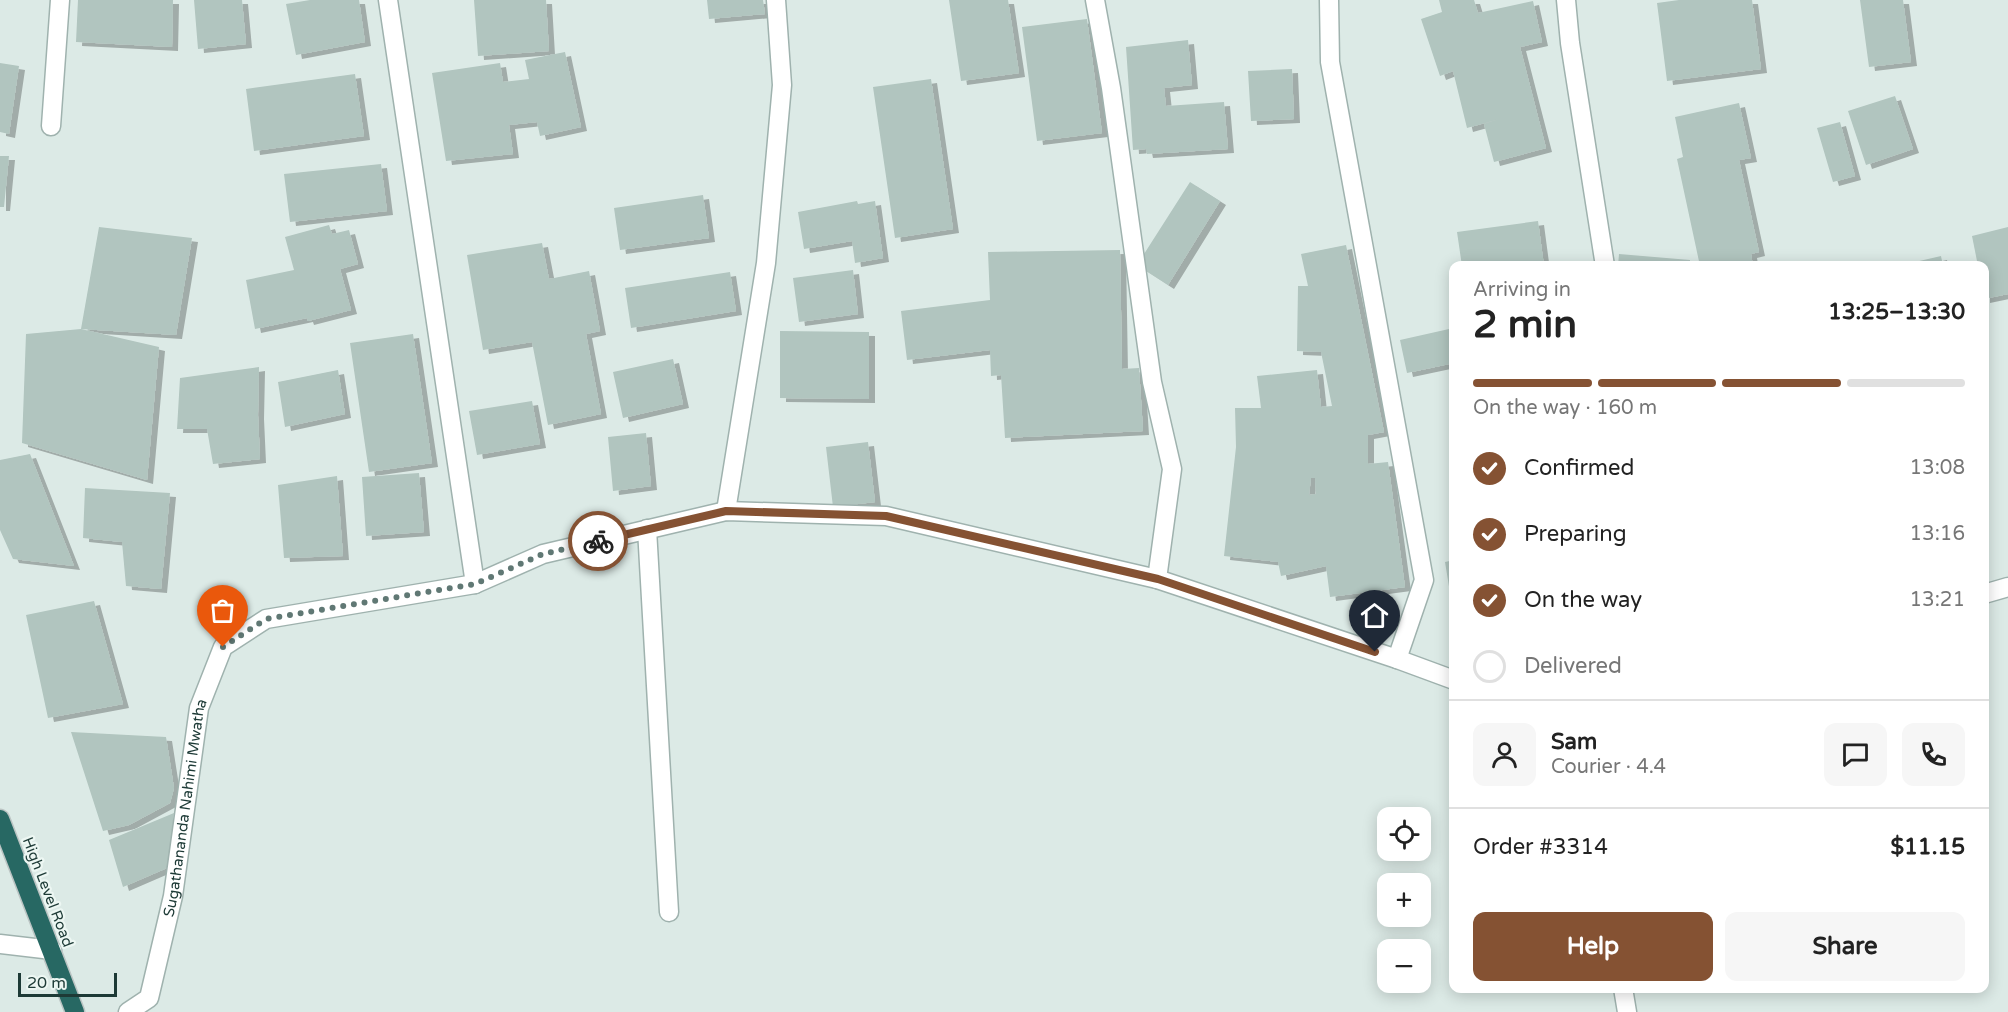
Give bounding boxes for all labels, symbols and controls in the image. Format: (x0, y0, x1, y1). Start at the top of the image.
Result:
text: Arriving in (1473, 278, 1571, 302)
text: 13:25–13:30 (1828, 299, 1965, 325)
text: 2 min (1473, 301, 1577, 348)
text: On the way · 160 m (1473, 396, 1657, 420)
icon: check (1473, 452, 1506, 485)
text: Confirmed (1524, 455, 1634, 481)
text: 13:08 (1910, 456, 1965, 480)
courier (568, 511, 628, 571)
icon: check (1473, 518, 1506, 551)
text: Preparing (1524, 521, 1627, 547)
text: 13:16 (1910, 522, 1965, 546)
icon: bike (582, 525, 615, 558)
icon: check (1473, 584, 1506, 617)
pin (197, 585, 248, 647)
text: On the way (1524, 587, 1642, 613)
text: 13:21 (1910, 588, 1965, 612)
pin (1349, 590, 1400, 652)
icon: bag (206, 594, 239, 627)
icon: home (1358, 599, 1391, 632)
text: Delivered (1524, 653, 1622, 679)
street label: Sugathananda Nahimi Mwatha (159, 696, 211, 919)
button: person (1473, 723, 1536, 786)
button: chat (1824, 723, 1887, 786)
button: phone (1902, 723, 1965, 786)
text: Sam (1551, 729, 1597, 755)
text: Courier · 4.4 (1551, 755, 1666, 779)
map controls (1377, 807, 1431, 993)
button: locate (1377, 807, 1431, 861)
text: Order #3314 (1473, 834, 1608, 860)
text: $11.15 (1890, 834, 1965, 860)
street label: High Level Road (19, 835, 77, 949)
button: + (1377, 873, 1431, 927)
button: Help (1473, 912, 1713, 981)
button: Share (1725, 912, 1965, 981)
button: − (1377, 939, 1431, 993)
scale bar (18, 970, 117, 998)
text: 20 m (27, 973, 66, 993)

